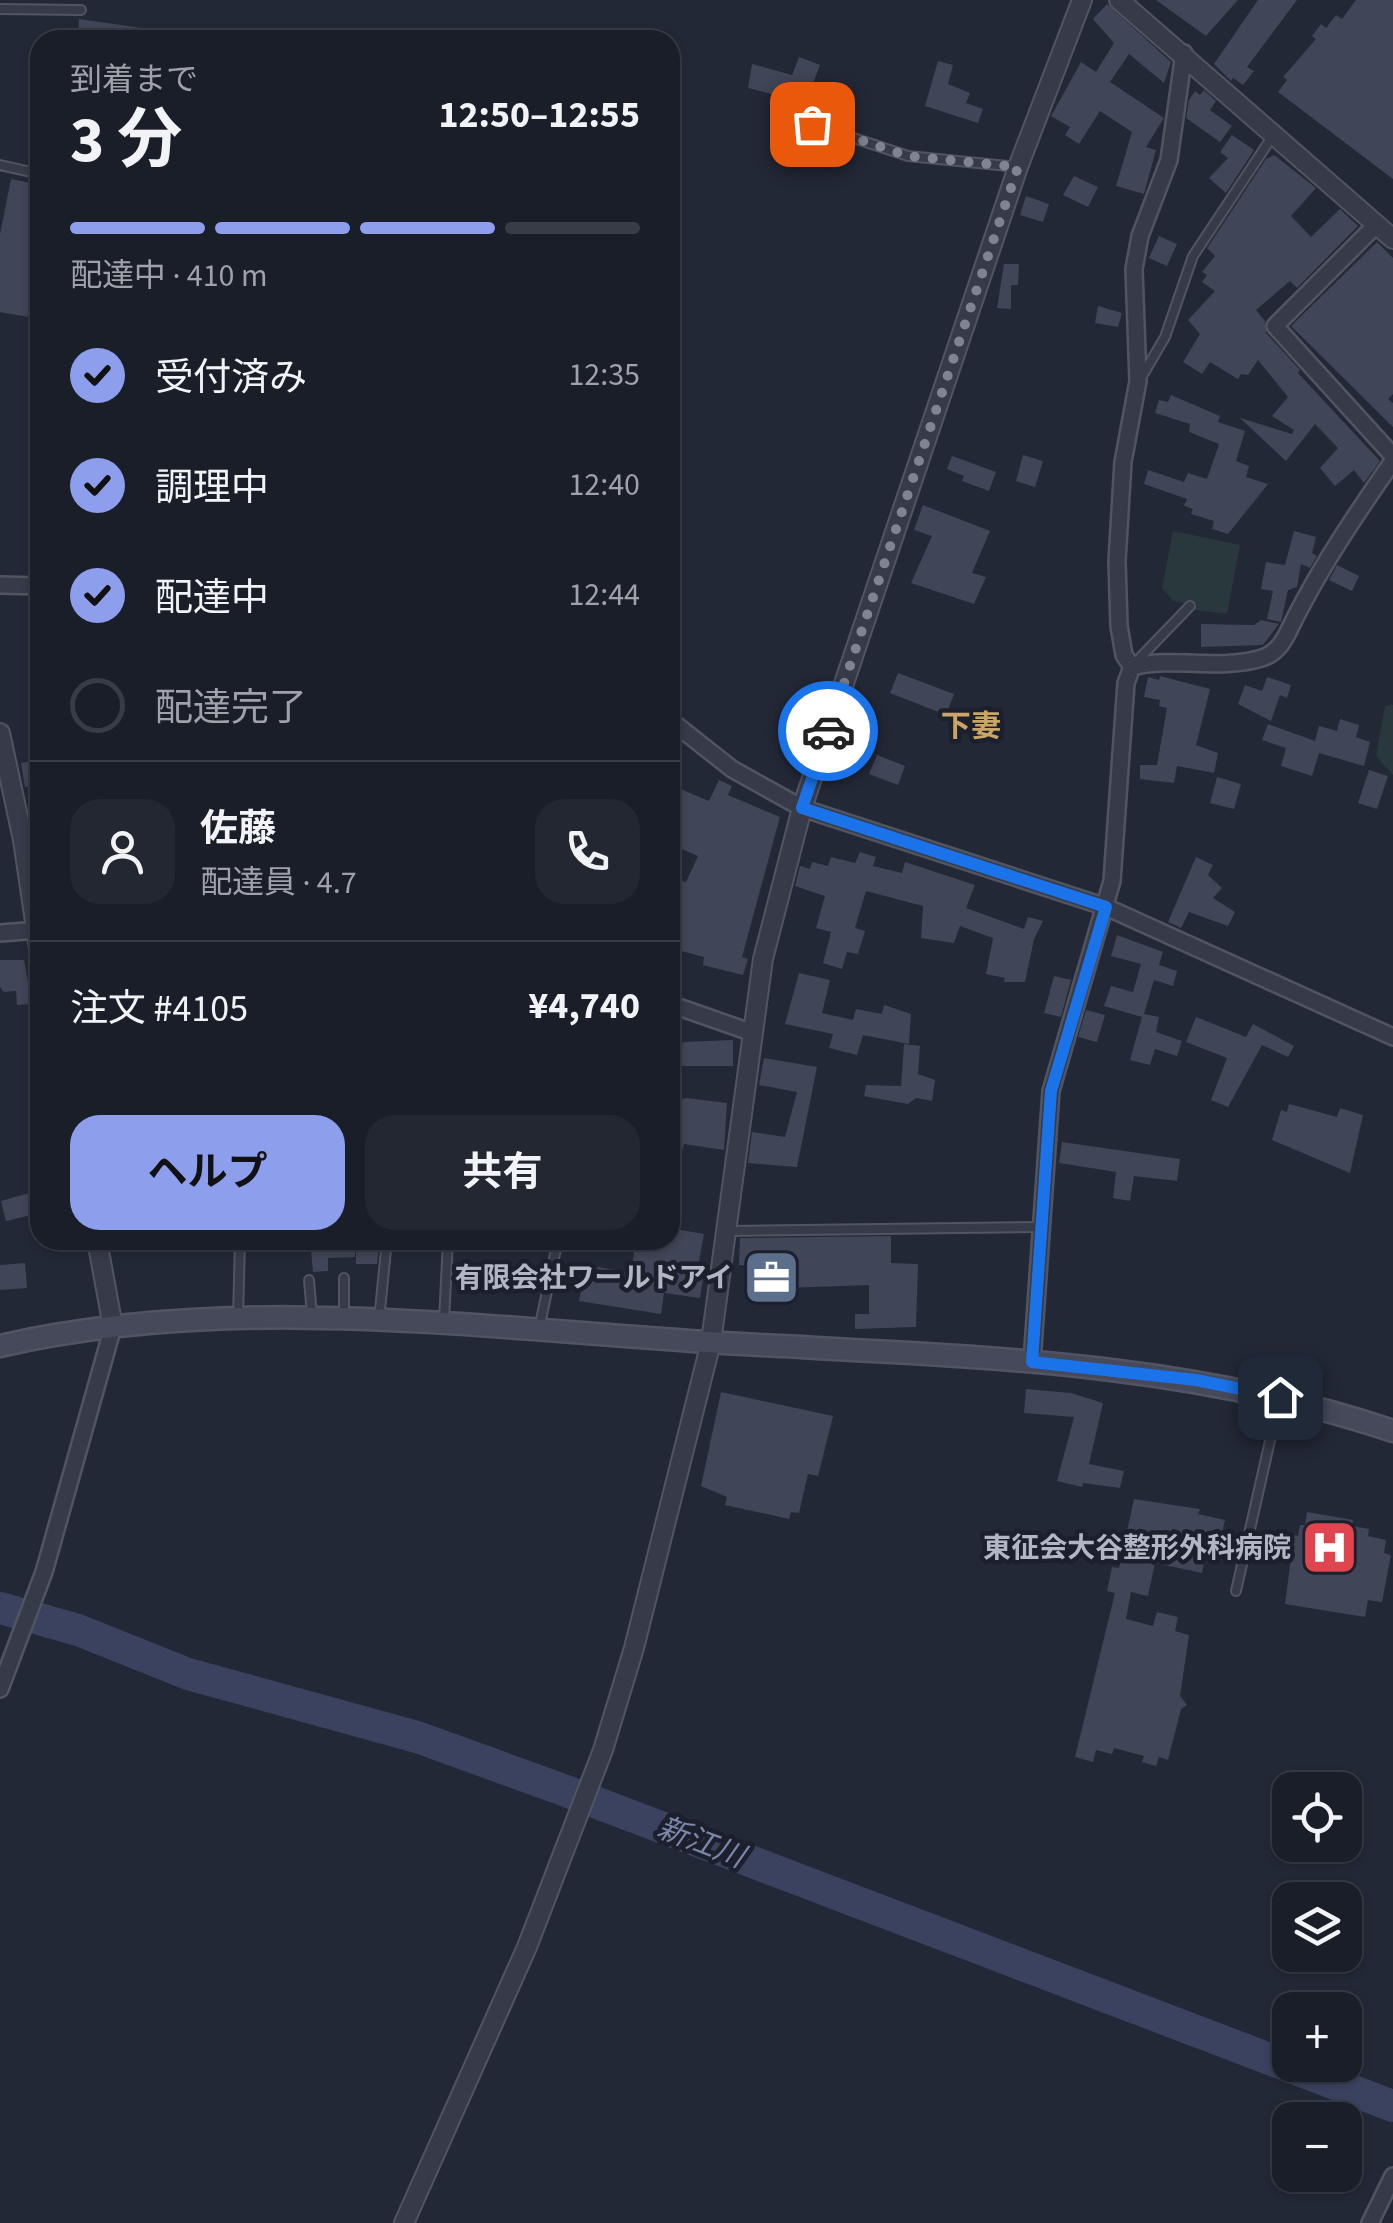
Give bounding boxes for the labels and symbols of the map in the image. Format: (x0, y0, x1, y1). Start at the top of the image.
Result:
pin (770, 82, 855, 167)
courier (778, 681, 878, 781)
district label: 下妻 (941, 705, 1001, 748)
office icon: 有限会社ワールドアイ (742, 1247, 802, 1307)
place label: 有限会社ワールドアイ (454, 1258, 733, 1298)
pin (1238, 1355, 1323, 1440)
hospital icon: 東征会大谷整形外科病院 (1300, 1517, 1360, 1577)
place label: 東征会大谷整形外科病院 (983, 1528, 1291, 1568)
water label: 新江川 (651, 1806, 753, 1880)

